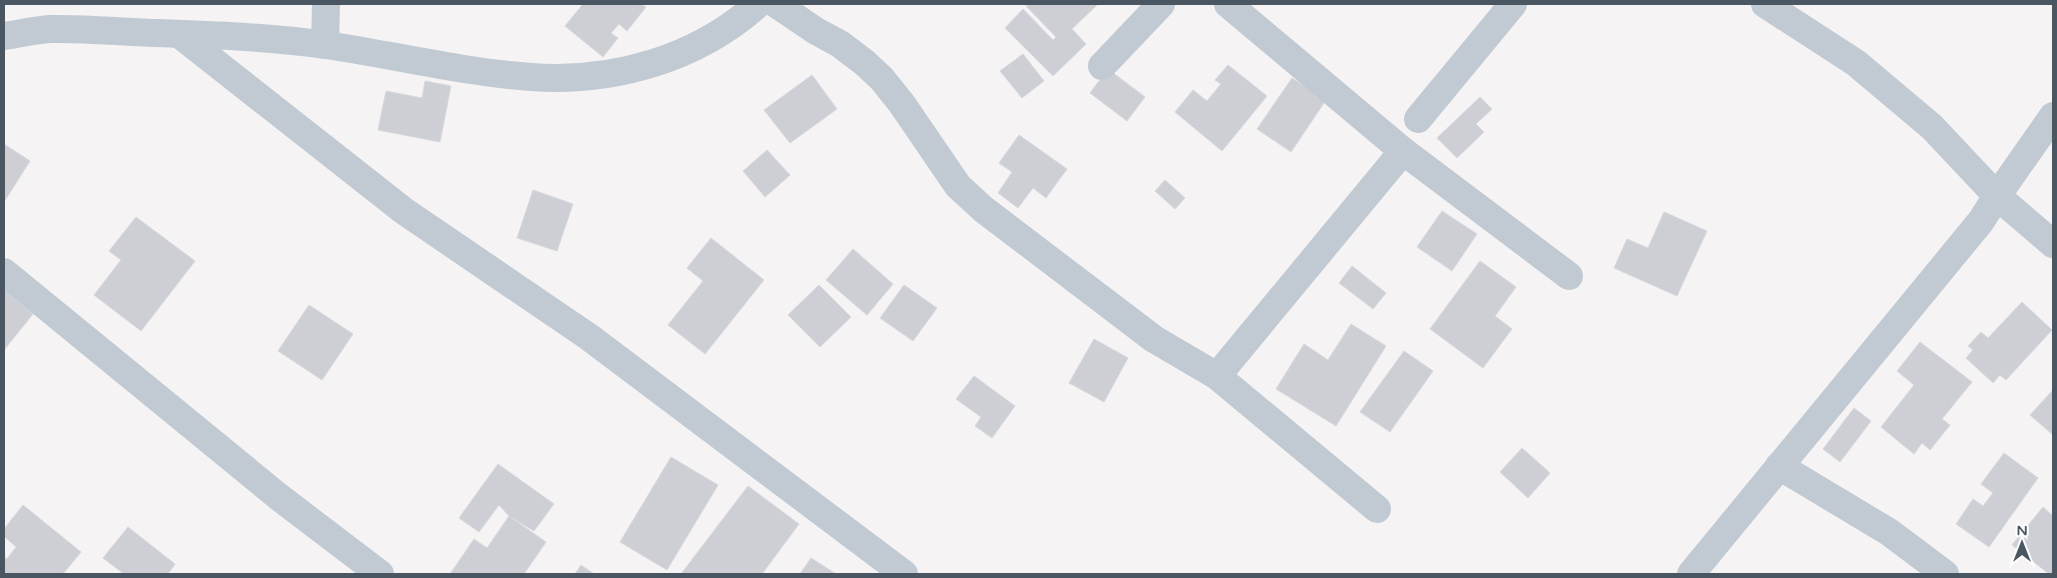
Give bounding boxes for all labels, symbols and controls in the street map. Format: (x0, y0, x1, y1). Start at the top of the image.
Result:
north arrow (1997, 518, 2047, 568)
text: N (2016, 522, 2028, 539)

